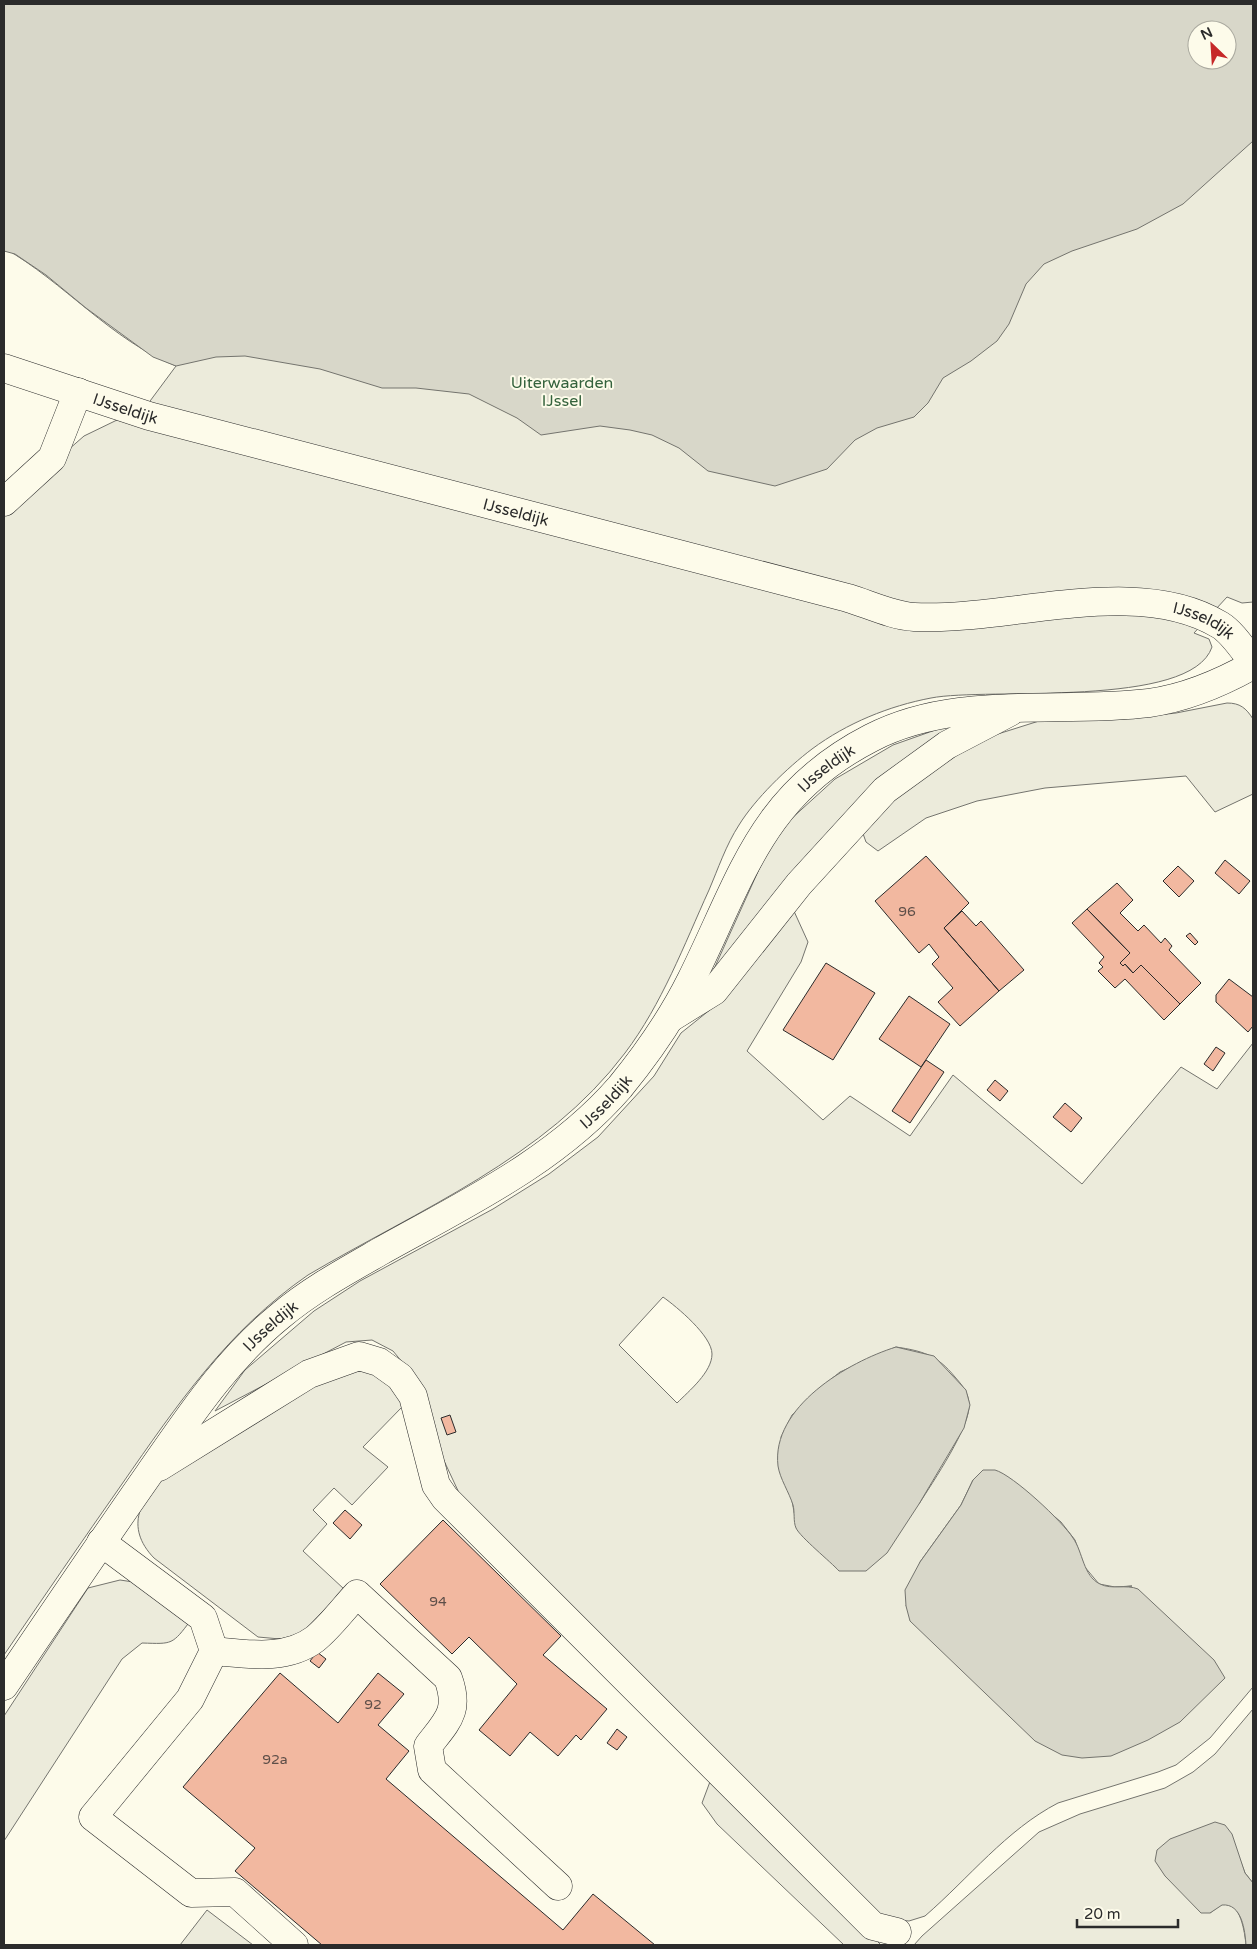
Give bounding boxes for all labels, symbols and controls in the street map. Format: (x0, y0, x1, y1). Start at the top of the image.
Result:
north arrow (1187, 20, 1237, 70)
text: N (1198, 24, 1215, 44)
park label: Uiterwaarden IJssel (511, 373, 613, 411)
street label: IJsseldijk (90, 389, 160, 429)
street label: IJsseldijk (481, 494, 551, 531)
street label: IJsseldijk (1171, 598, 1239, 644)
street label: IJsseldijk (793, 740, 859, 797)
house number: 96 (898, 903, 916, 920)
street label: IJsseldijk (576, 1071, 637, 1134)
street label: IJsseldijk (239, 1296, 303, 1356)
house number: 94 (429, 1593, 447, 1610)
house number: 92 (364, 1696, 382, 1713)
house number: 92a (262, 1751, 288, 1768)
scale bar (1077, 1896, 1178, 1928)
text: 20 m (1084, 1905, 1121, 1923)

